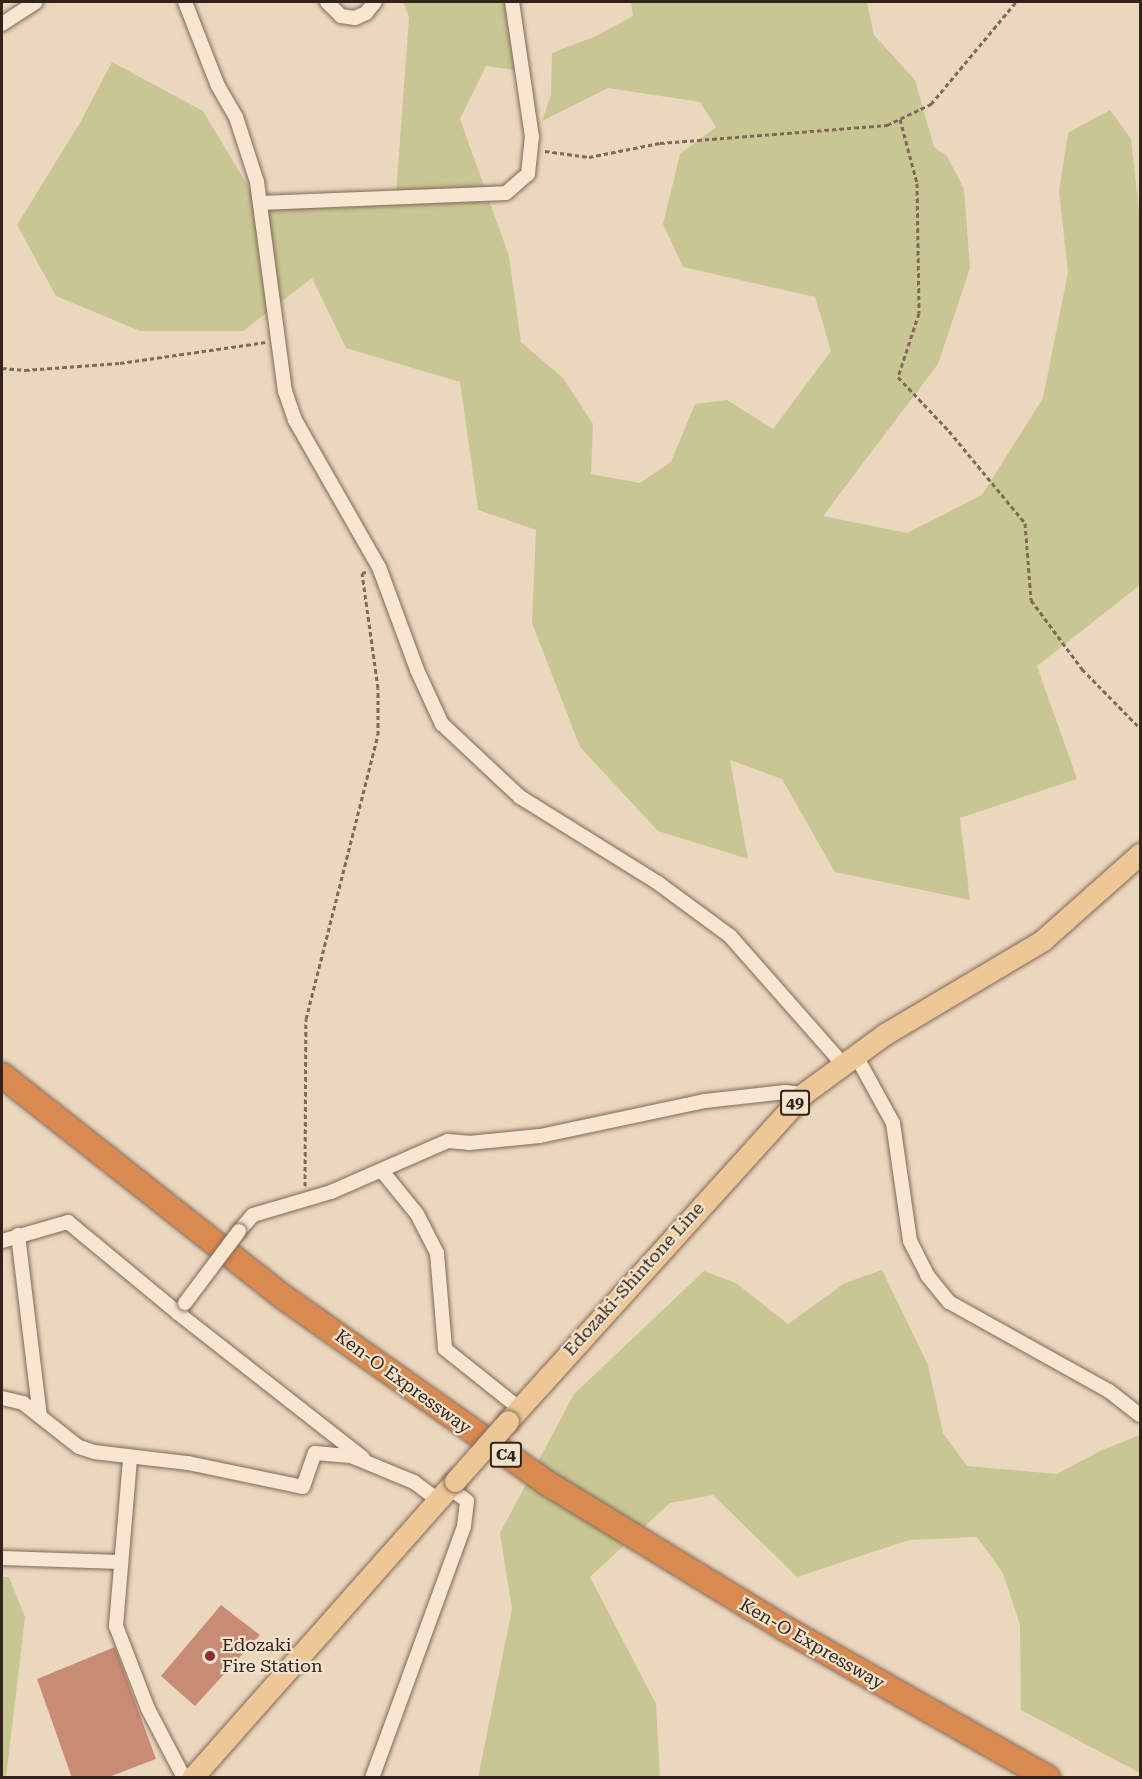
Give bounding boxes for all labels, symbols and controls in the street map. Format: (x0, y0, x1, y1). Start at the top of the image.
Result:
road number: 49 (780, 1090, 810, 1116)
street label: Edozaki-Shintone Line (559, 1198, 709, 1360)
street label: Ken-O Expressway (331, 1325, 475, 1439)
road number: C4 (490, 1442, 522, 1468)
street label: Ken-O Expressway (736, 1594, 888, 1694)
place label: Edozaki Fire Station (222, 1635, 323, 1678)
marker: Edozaki Fire Station (203, 1649, 217, 1663)

